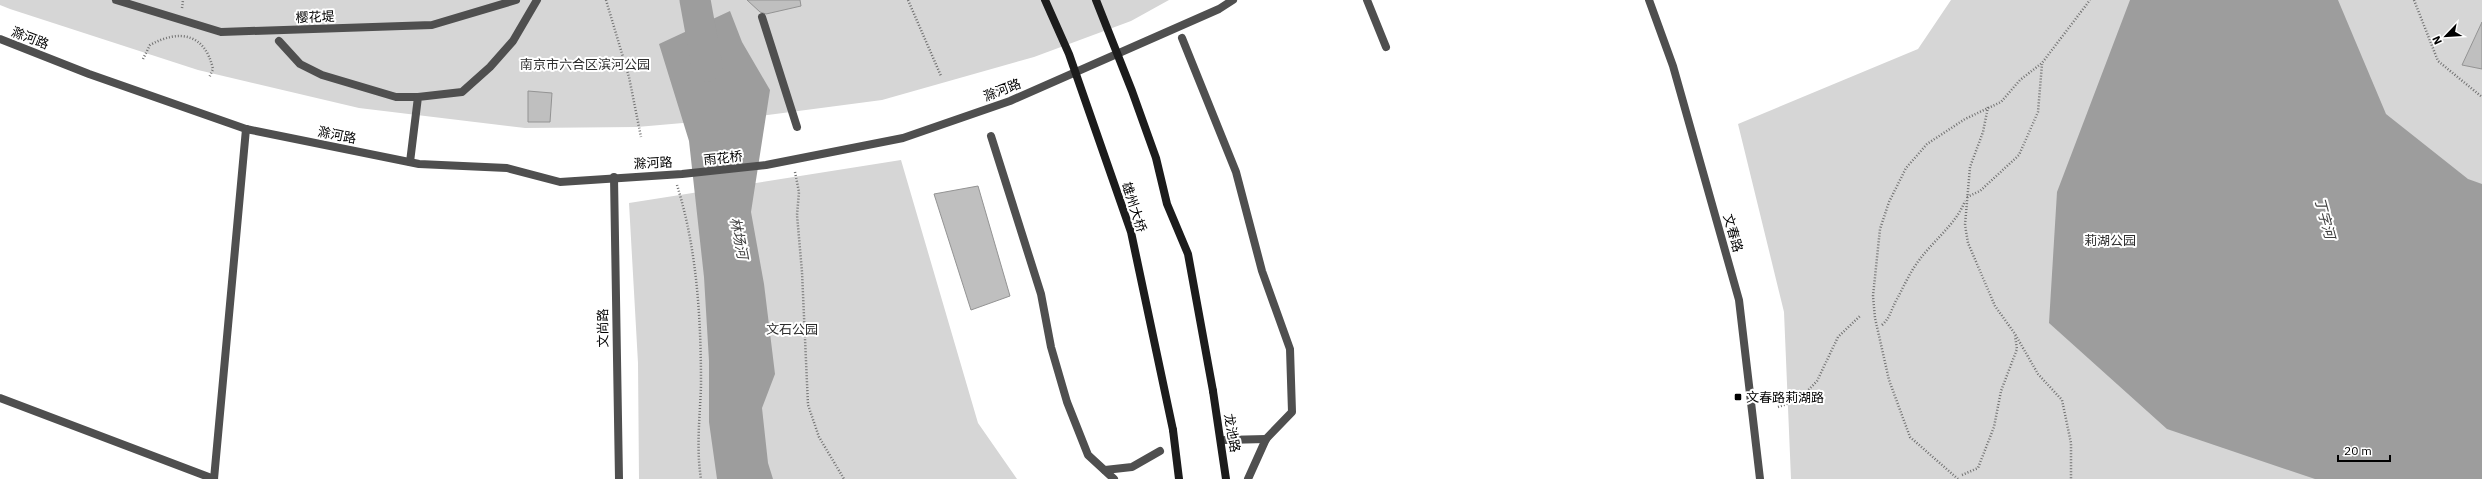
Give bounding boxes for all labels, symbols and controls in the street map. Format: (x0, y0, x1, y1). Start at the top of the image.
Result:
street label: 樱花堤 (295, 8, 335, 26)
north arrow (2426, 16, 2466, 56)
street label: 滁河路 (9, 23, 51, 53)
text: N (2429, 34, 2445, 47)
park label: 南京市六合区滨河公园 (520, 56, 650, 73)
street label: 滁河路 (981, 75, 1023, 105)
street label: 滁河路 (316, 123, 358, 147)
street label: 雨花桥 (703, 148, 743, 168)
street label: 滁河路 (633, 153, 673, 173)
street label: 雄州大桥 (1118, 180, 1150, 234)
water label: 丁字河 (2311, 195, 2340, 244)
street label: 文春路 (1719, 212, 1747, 254)
water label: 林场河 (726, 216, 752, 263)
park label: 莉湖公园 (2084, 232, 2136, 249)
street label: 文尚路 (594, 308, 612, 348)
park label: 文石公园 (766, 321, 818, 338)
place label: 文春路莉湖路 (1746, 389, 1824, 406)
marker: 文春路莉湖路 (1733, 392, 1743, 402)
street label: 龙池路 (1220, 412, 1244, 454)
scale bar (2338, 437, 2390, 463)
text: 20 m (2344, 443, 2372, 458)

